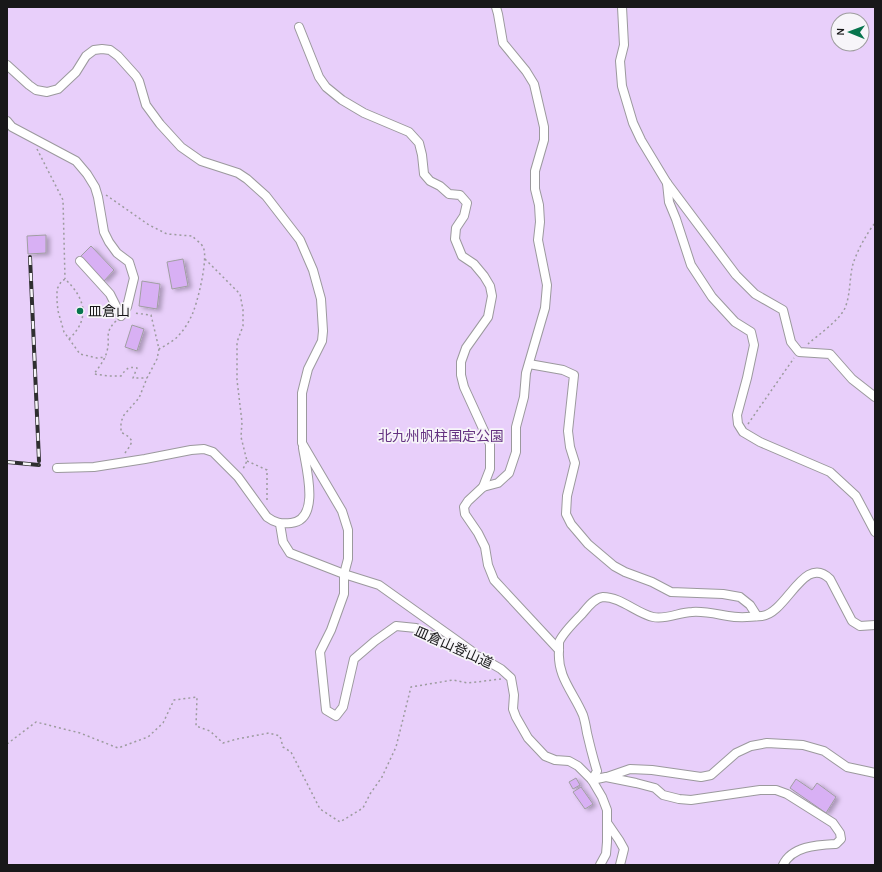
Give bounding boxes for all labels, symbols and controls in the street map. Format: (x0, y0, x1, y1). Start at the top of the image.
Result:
north arrow (830, 12, 870, 52)
text: N (834, 28, 847, 36)
place label: 皿倉山 (88, 303, 130, 320)
marker: 皿倉山 (75, 306, 85, 316)
park label: 北九州帆柱国定公園 (378, 428, 504, 445)
street label: 皿倉山登山道 (412, 623, 496, 672)

